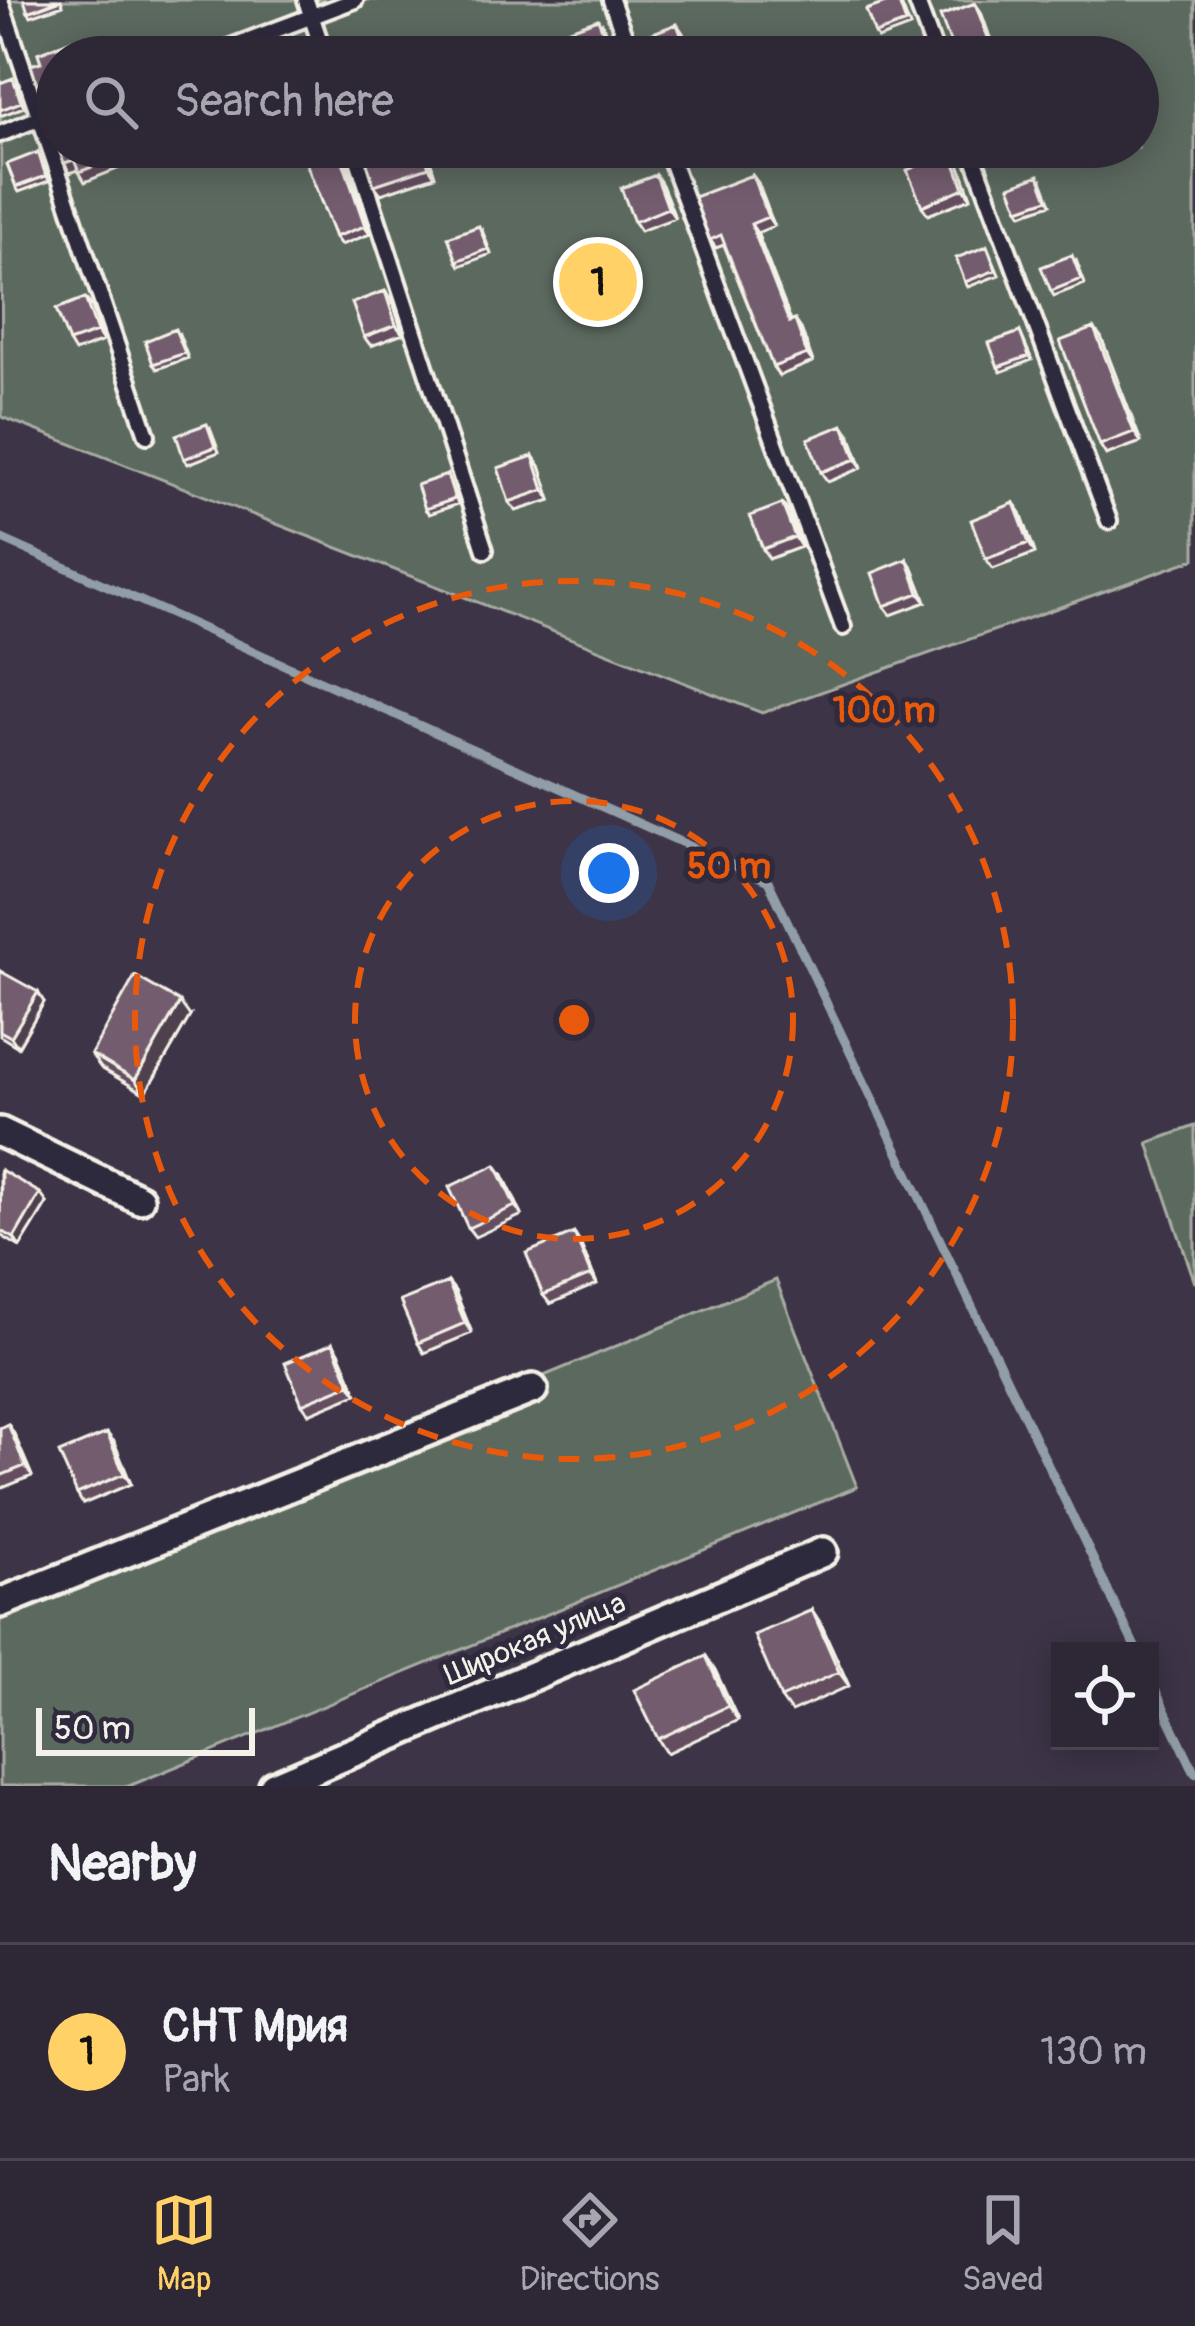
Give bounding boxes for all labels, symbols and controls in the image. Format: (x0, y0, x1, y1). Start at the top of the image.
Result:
search box (36, 36, 1159, 168)
icon: search (78, 69, 144, 135)
text: Search here (174, 74, 394, 130)
pin: 1 (559, 237, 637, 327)
text: 100 m (832, 688, 936, 733)
your location (579, 843, 639, 903)
text: 50 m (687, 844, 771, 889)
centre of rings (553, 999, 595, 1041)
street label: Широкая улица (439, 1584, 631, 1694)
map controls (1051, 1642, 1159, 1750)
button: locate (1051, 1642, 1159, 1750)
scale bar (36, 1702, 255, 1755)
text: 50 m (54, 1708, 131, 1749)
text: Nearby (48, 1832, 196, 1896)
text: СНТ Мрия (162, 1999, 348, 2055)
text: 1 (79, 2027, 95, 2076)
text: 130 m (1040, 2027, 1147, 2076)
text: Park (162, 2055, 230, 2104)
tab: Map (151, 2187, 217, 2300)
tab: Directions (520, 2187, 660, 2300)
tab: Saved (962, 2187, 1044, 2300)

